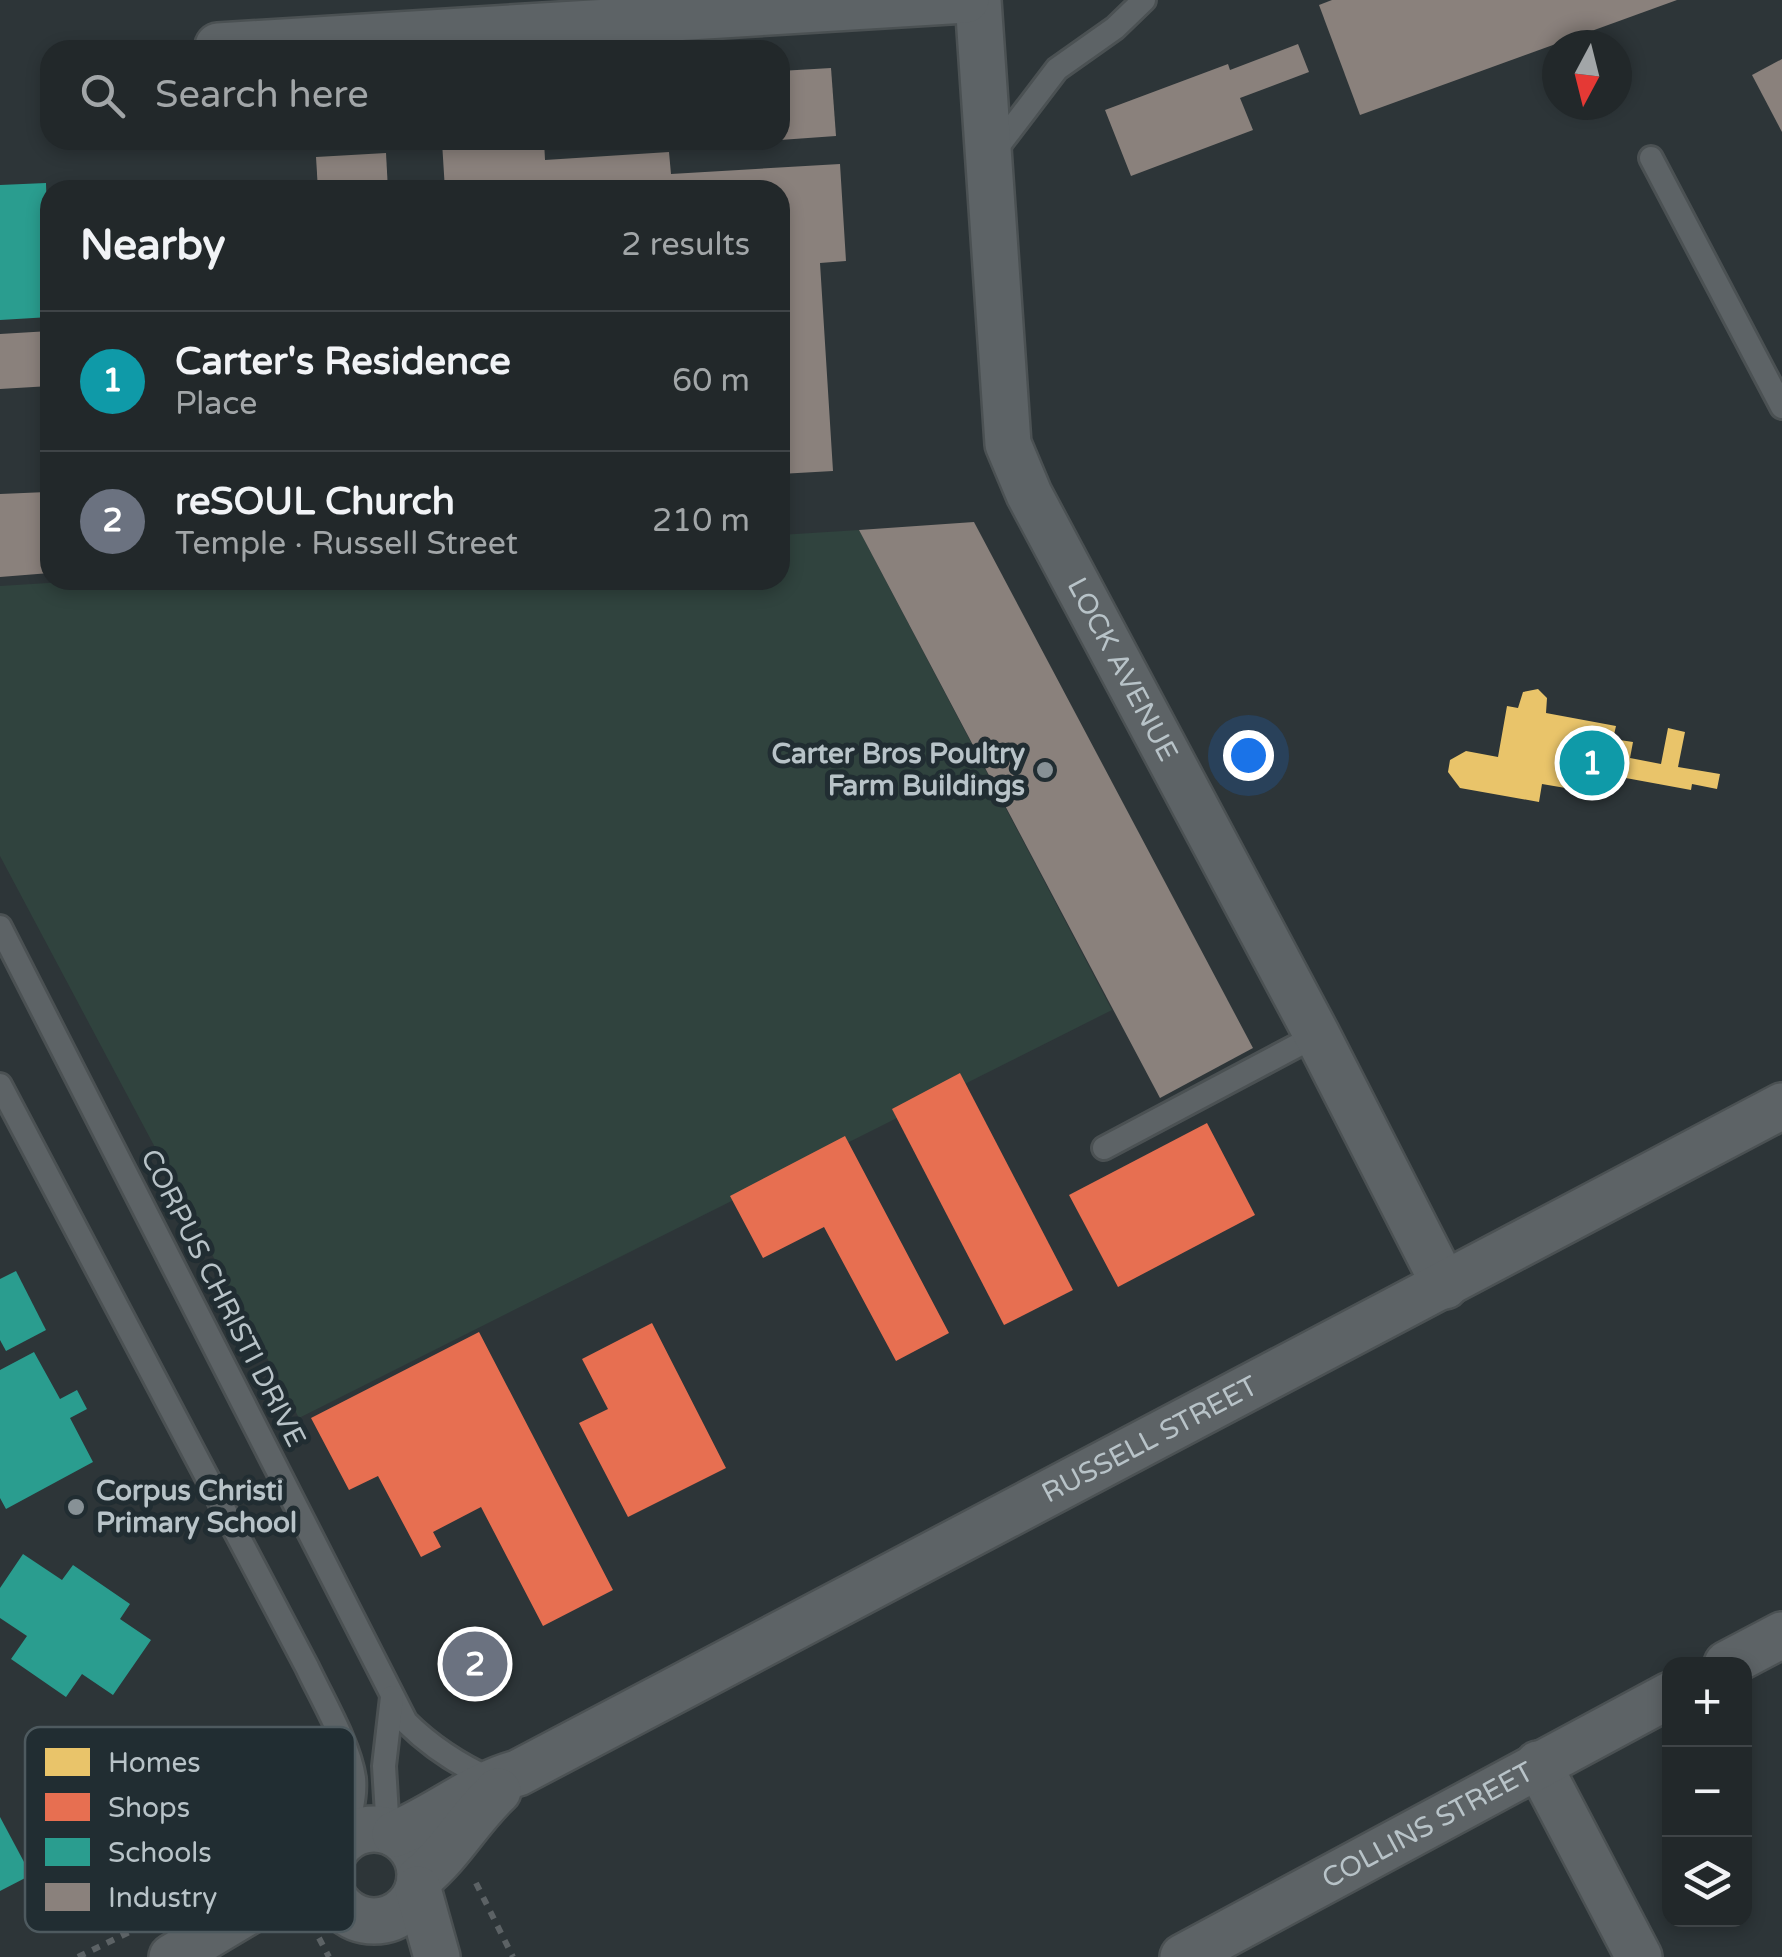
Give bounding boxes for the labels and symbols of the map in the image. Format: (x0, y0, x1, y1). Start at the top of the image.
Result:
north arrow (1542, 30, 1632, 120)
street label: LOCK AVENUE (1060, 572, 1185, 767)
pin: 1 (1560, 726, 1624, 800)
your location (1223, 730, 1274, 781)
place label: Carter Bros Poultry Farm Buildings (772, 737, 1025, 803)
marker: Carter Bros Poultry Farm Buildings (1034, 759, 1056, 781)
street label: CORPUS CHRISTI DRIVE (133, 1144, 313, 1452)
street label: RUSSELL STREET (1036, 1369, 1264, 1510)
place label: Corpus Christi Primary School (96, 1474, 297, 1540)
marker: Corpus Christi Primary School (65, 1496, 87, 1518)
pin: 2 (442, 1626, 508, 1702)
legend (25, 1727, 355, 1932)
text: Homes (108, 1746, 201, 1780)
street label: COLLINS STREET (1316, 1755, 1539, 1896)
text: Shops (108, 1791, 190, 1825)
text: Schools (108, 1836, 212, 1870)
text: Industry (108, 1881, 217, 1915)

